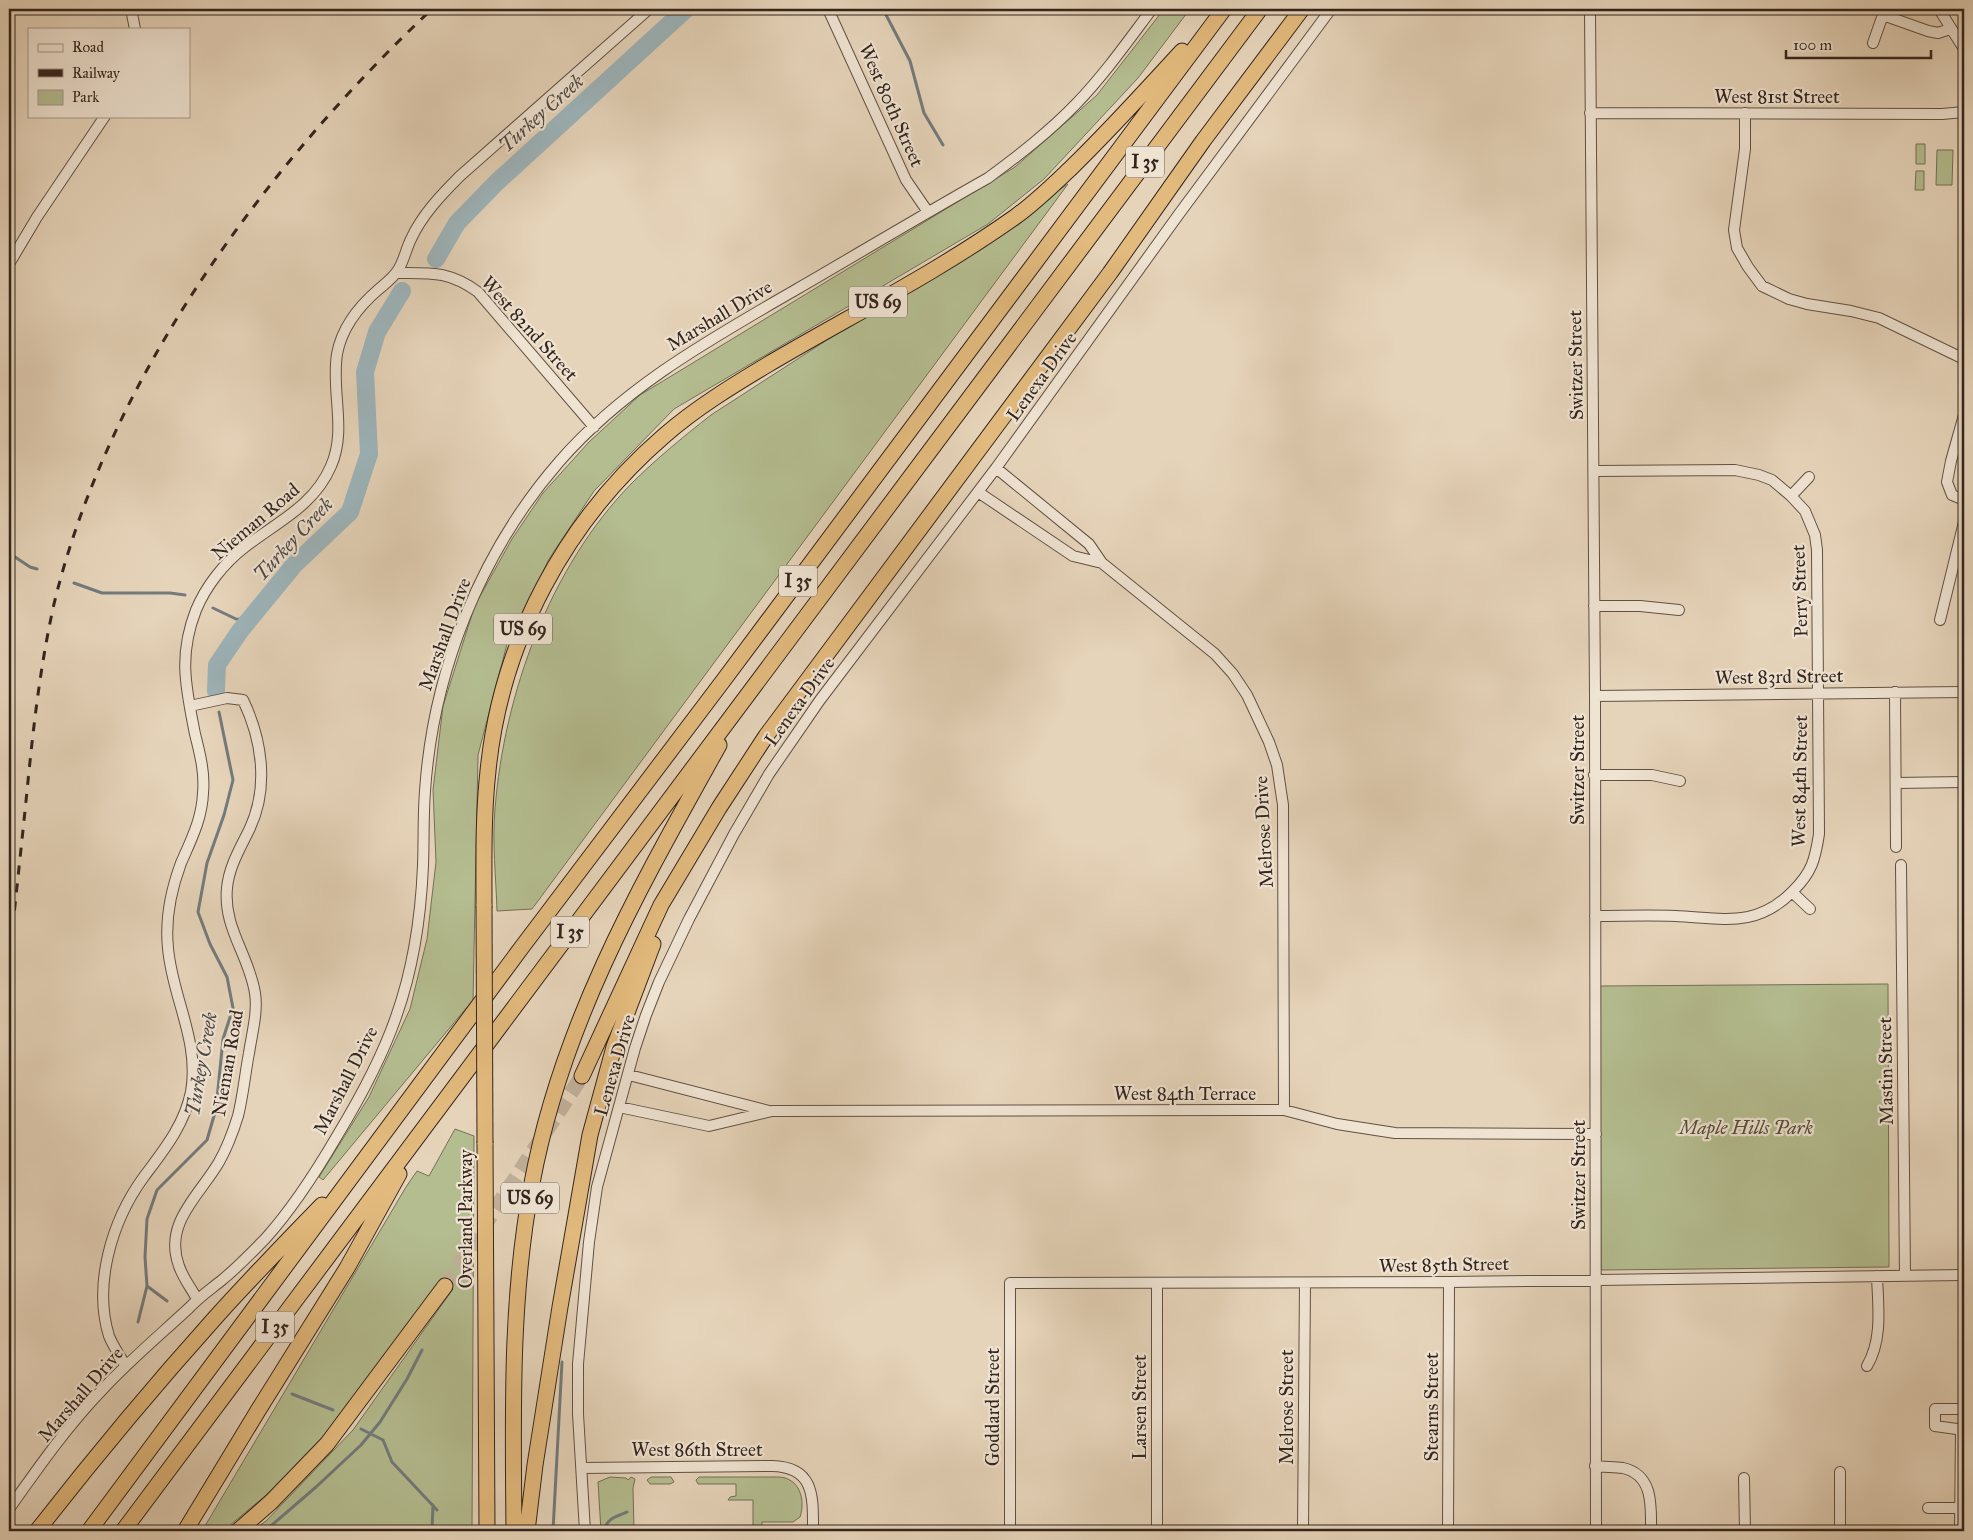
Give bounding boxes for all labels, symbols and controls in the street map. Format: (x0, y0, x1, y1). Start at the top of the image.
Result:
legend (28, 28, 190, 118)
scale bar (1786, 28, 1930, 60)
text: 100 m (1793, 36, 1833, 54)
text: Road (72, 38, 104, 56)
street label: West 80th Street (854, 40, 929, 171)
text: Railway (72, 64, 121, 82)
water label: Turkey Creek (494, 69, 588, 157)
street label: West 81st Street (1714, 85, 1840, 108)
text: Park (72, 88, 99, 106)
road number: I 35 (1126, 146, 1164, 178)
street label: West 82nd Street (476, 271, 583, 386)
street label: Marshall Drive (663, 275, 776, 356)
road number: US 69 (849, 286, 907, 318)
street label: Switzer Street (1563, 309, 1588, 420)
street label: Lenexa Drive (1001, 327, 1081, 425)
street label: Nieman Road (207, 478, 304, 565)
water label: Turkey Creek (248, 492, 338, 586)
street label: Perry Street (1786, 544, 1813, 638)
road number: I 35 (779, 566, 817, 596)
street label: Marshall Drive (413, 574, 476, 694)
road number: US 69 (494, 614, 552, 644)
street label: Lenexa Drive (759, 652, 839, 750)
street label: West 83rd Street (1715, 664, 1844, 689)
street label: West 84th Street (1787, 714, 1812, 847)
street label: Switzer Street (1566, 715, 1589, 825)
street label: Melrose Drive (1249, 775, 1278, 889)
road number: I 35 (551, 916, 589, 948)
street label: Nieman Road (207, 1007, 248, 1118)
water label: Turkey Creek (180, 1010, 222, 1118)
street label: Lenexa Drive (589, 1012, 640, 1119)
street label: Mastin Street (1873, 1016, 1898, 1125)
street label: Marshall Drive (308, 1022, 383, 1138)
street label: West 84th Terrace (1114, 1082, 1256, 1105)
park label: Maple Hills Park (1677, 1116, 1813, 1140)
street label: Switzer Street (1567, 1120, 1590, 1230)
street label: Overland Parkway (454, 1149, 477, 1288)
road number: US 69 (501, 1182, 559, 1214)
street label: West 85th Street (1379, 1252, 1510, 1277)
road number: I 35 (256, 1311, 294, 1342)
street label: Marshall Drive (33, 1342, 128, 1447)
street label: Goddard Street (981, 1347, 1004, 1466)
street label: Melrose Street (1275, 1349, 1298, 1465)
street label: Stearns Street (1420, 1352, 1443, 1462)
street label: Larsen Street (1128, 1354, 1151, 1460)
street label: West 86th Street (631, 1438, 763, 1461)

